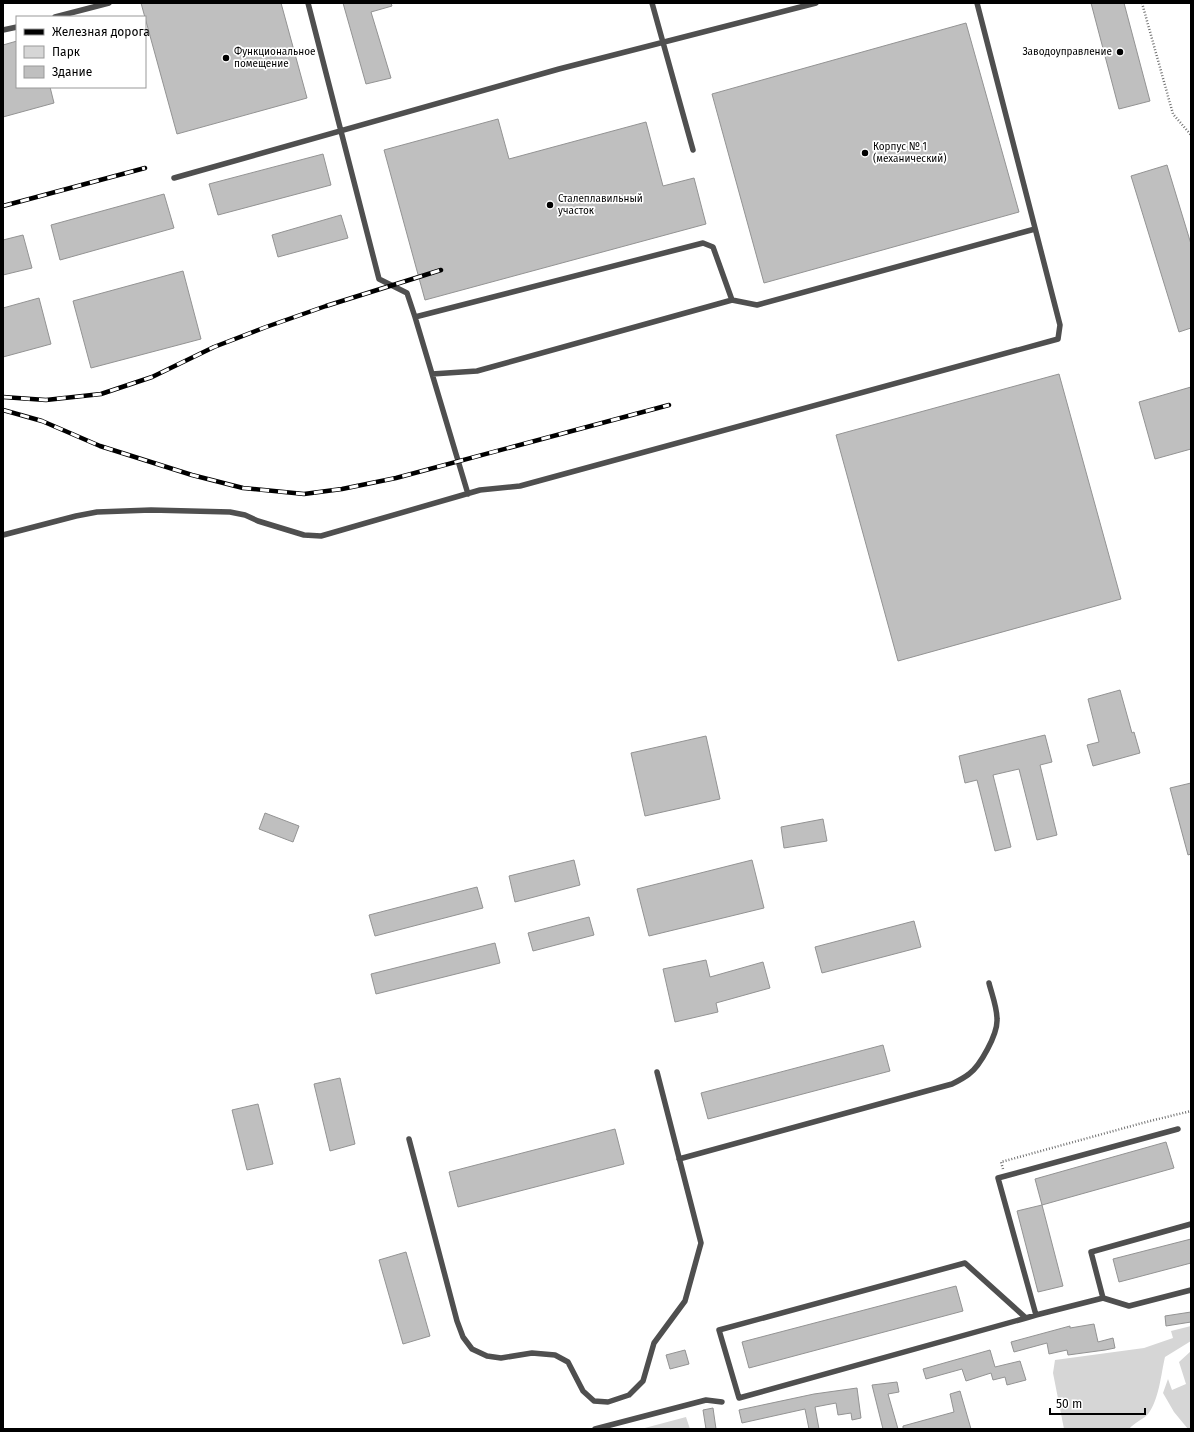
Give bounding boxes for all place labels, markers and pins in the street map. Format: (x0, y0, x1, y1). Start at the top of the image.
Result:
place label: Функциональное помещение (234, 46, 315, 70)
place label: Заводоуправление (1022, 46, 1112, 58)
marker: Заводоуправление (1115, 47, 1125, 57)
marker: Функциональное помещение (221, 53, 231, 63)
place label: Корпус № 1 (механический) (873, 141, 947, 165)
marker: Корпус № 1 (механический) (860, 148, 870, 158)
place label: Сталеплавильный участок (558, 193, 643, 217)
marker: Сталеплавильный участок (545, 200, 555, 210)

